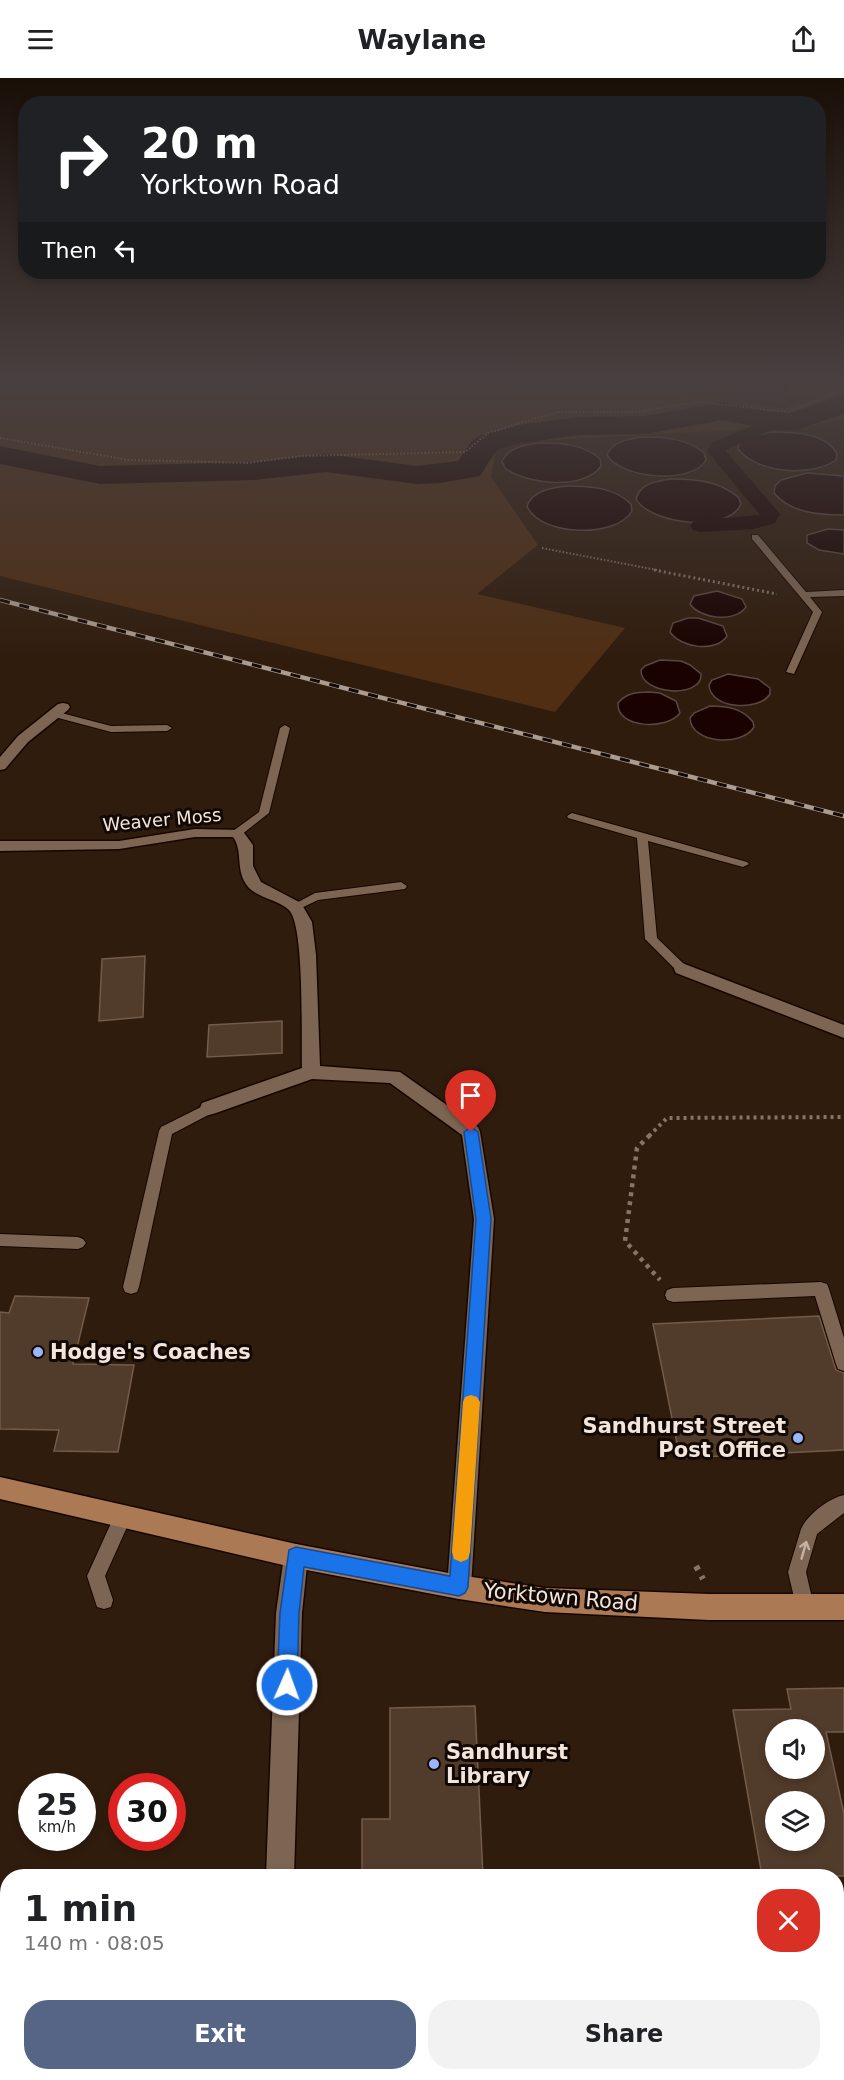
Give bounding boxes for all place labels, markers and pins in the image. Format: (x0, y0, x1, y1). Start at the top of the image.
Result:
pin (445, 1070, 496, 1132)
place label: Hodge's Coaches (50, 1340, 251, 1364)
marker: Hodge's Coaches (31, 1345, 45, 1359)
place label: Sandhurst Street Post Office (583, 1414, 786, 1462)
marker: Sandhurst Street Post Office (791, 1431, 805, 1445)
place label: Sandhurst Library (446, 1740, 568, 1788)
marker: Sandhurst Library (427, 1757, 441, 1771)

